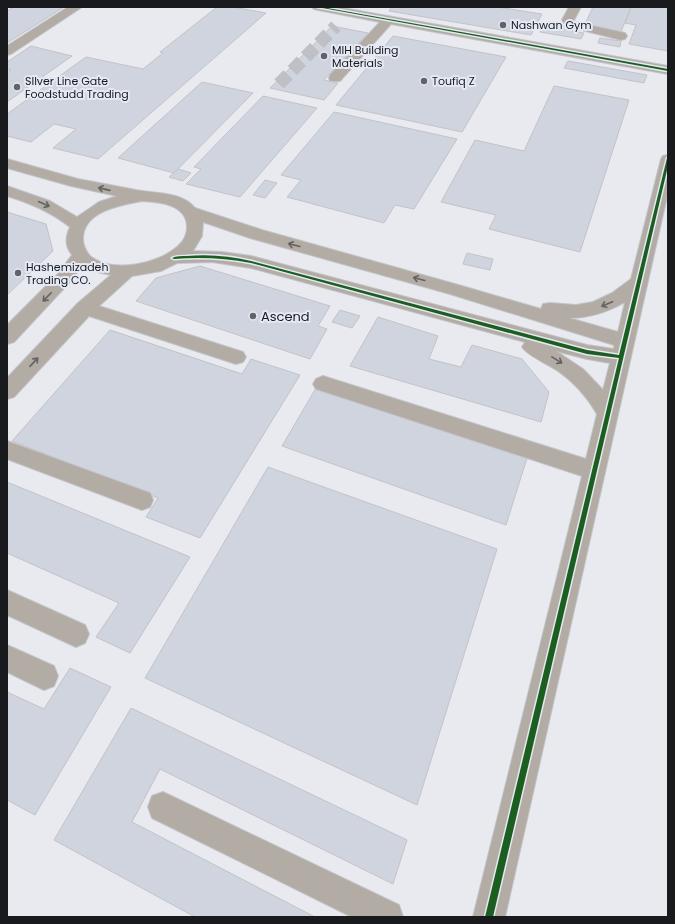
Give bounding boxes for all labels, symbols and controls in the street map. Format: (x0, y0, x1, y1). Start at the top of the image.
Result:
place label: Nashwan Gym (511, 17, 591, 33)
marker: Nashwan Gym (498, 20, 508, 30)
place label: MIH Building Materials (332, 42, 399, 71)
marker: MIH Building Materials (319, 51, 329, 61)
place label: SIlver Line Gate Foodstudd Trading (25, 73, 129, 102)
place label: Toufiq Z (432, 73, 475, 89)
marker: Toufiq Z (419, 76, 429, 86)
marker: SIlver Line Gate Foodstudd Trading (12, 82, 22, 92)
one-way arrow (97, 185, 110, 193)
one-way arrow (37, 201, 49, 208)
one-way arrow (287, 241, 300, 248)
place label: Hashemizadeh Trading CO. (26, 259, 108, 288)
marker: Hashemizadeh Trading CO. (13, 268, 23, 278)
one-way arrow (413, 275, 426, 283)
one-way arrow (42, 292, 52, 302)
one-way arrow (602, 301, 614, 308)
place label: Ascend (261, 307, 310, 326)
marker: Ascend (248, 311, 258, 321)
one-way arrow (551, 356, 563, 364)
one-way arrow (29, 357, 39, 367)

